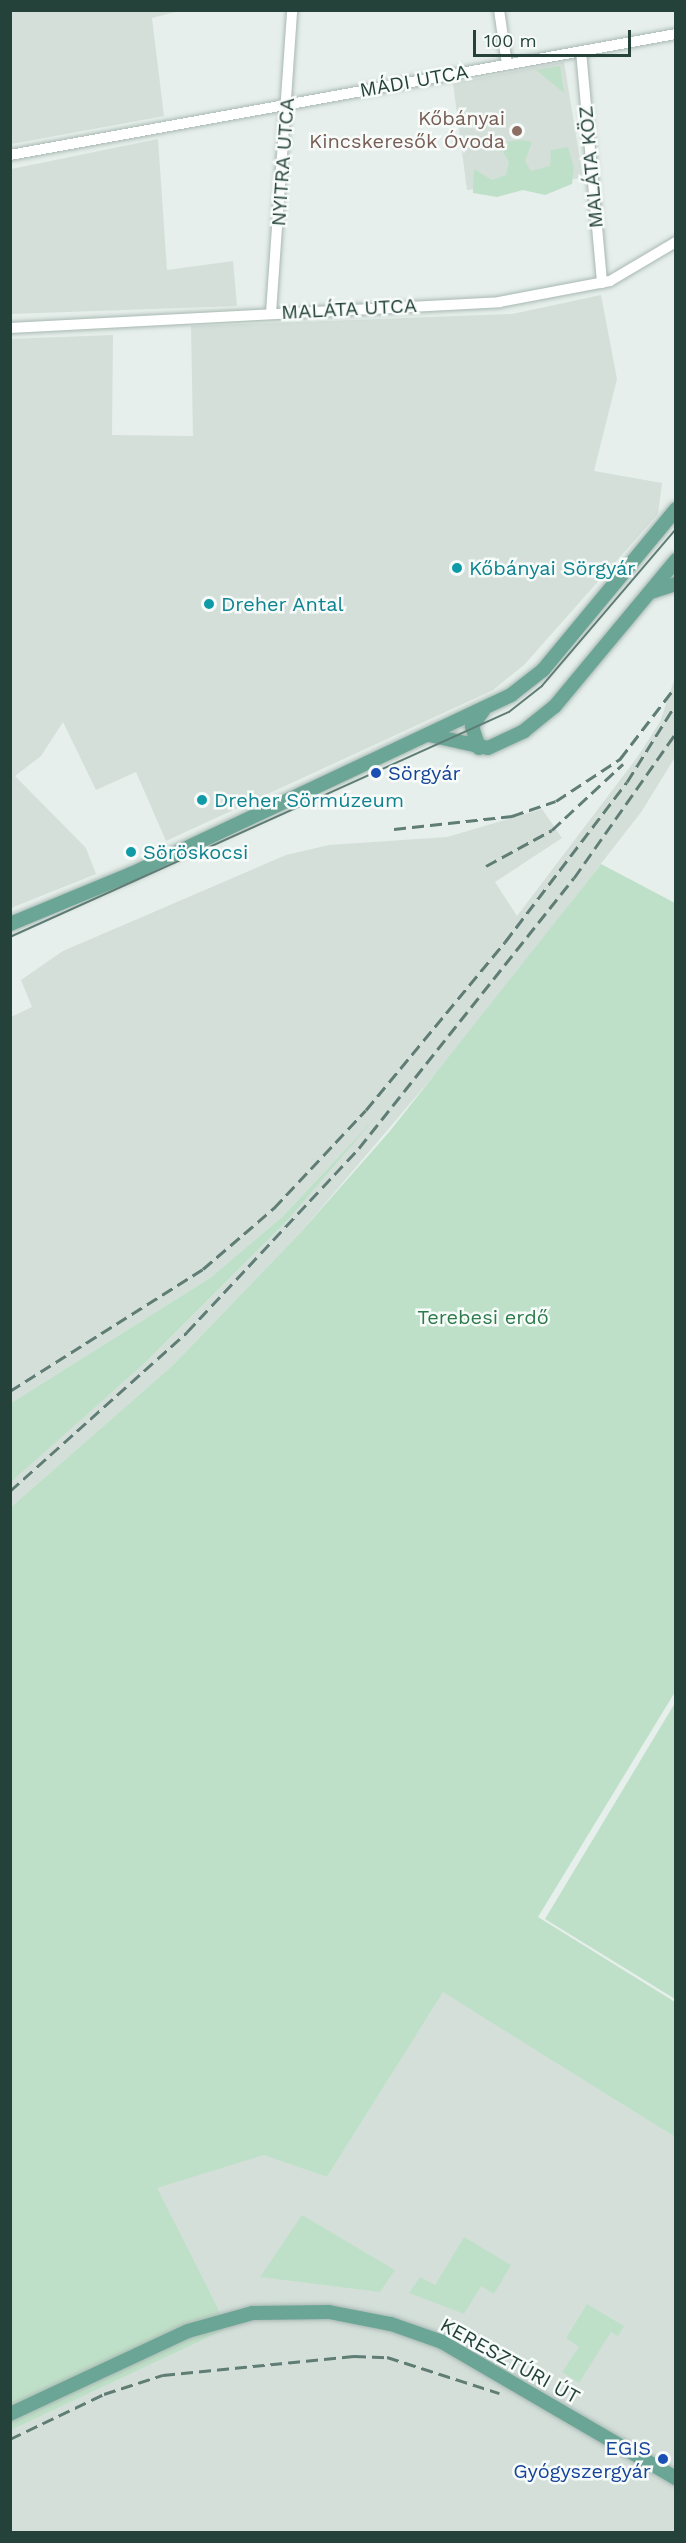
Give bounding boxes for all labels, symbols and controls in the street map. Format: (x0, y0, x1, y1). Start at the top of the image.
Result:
scale bar (476, 18, 634, 56)
text: 100 m (484, 30, 537, 51)
street label: MÁDI UTCA (358, 60, 470, 102)
street label: NYITRA UTCA (267, 96, 299, 228)
street label: MALÁTA KÖZ (574, 104, 608, 230)
place label: Kőbányai Kincskeresők Óvoda (309, 107, 505, 154)
marker: Kőbányai Kincskeresők Óvoda (510, 124, 524, 138)
street label: MALÁTA UTCA (280, 293, 418, 325)
place label: Kőbányai Sörgyár (469, 556, 635, 580)
marker: Kőbányai Sörgyár (450, 561, 464, 575)
place label: Dreher Antal (221, 592, 345, 616)
marker: Dreher Antal (202, 597, 216, 611)
place label: Sörgyár (388, 761, 461, 785)
marker: Sörgyár (369, 766, 383, 780)
place label: Dreher Sörmúzeum (214, 788, 404, 812)
marker: Dreher Sörmúzeum (195, 793, 209, 807)
place label: Söröskocsi (143, 840, 248, 864)
marker: Söröskocsi (124, 845, 138, 859)
park label: Terebesi erdő (417, 1305, 549, 1329)
street label: KERESZTÚRI ÚT (436, 2313, 584, 2409)
place label: EGIS Gyógyszergyár (513, 2436, 651, 2483)
marker: EGIS Gyógyszergyár (656, 2452, 670, 2466)

